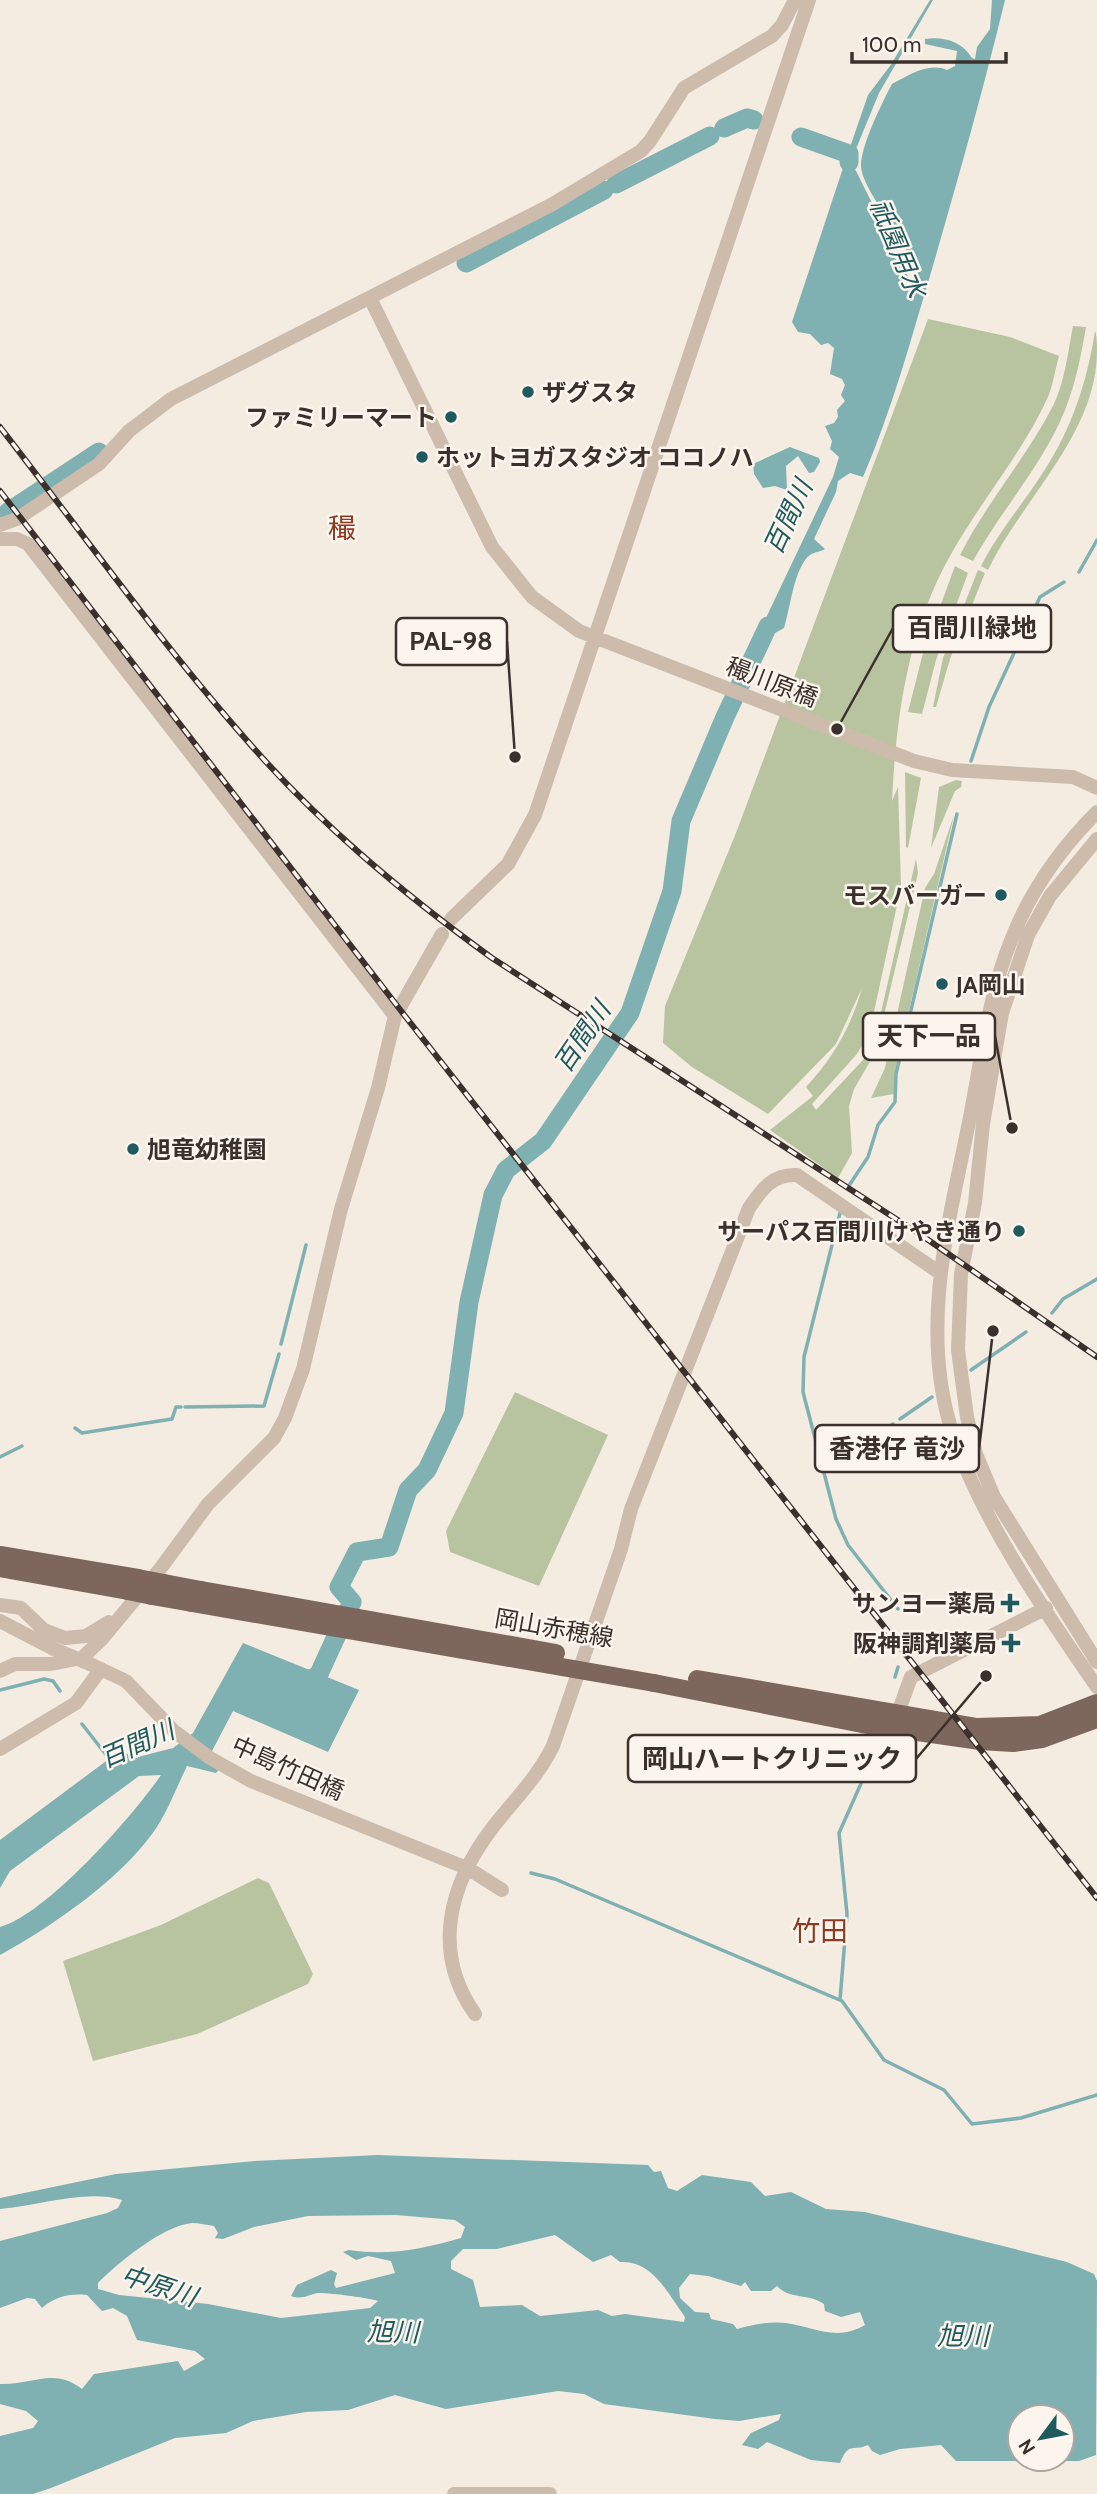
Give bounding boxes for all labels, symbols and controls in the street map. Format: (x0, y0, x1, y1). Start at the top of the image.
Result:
scale bar (852, 21, 1006, 65)
text: 100 m (862, 32, 921, 57)
water label: 祇園用水 (863, 194, 934, 305)
place label: ザグスタ (542, 378, 638, 407)
marker: ザグスタ (520, 384, 536, 400)
place label: ファミリーマート (245, 403, 437, 432)
marker: ファミリーマート (443, 409, 459, 425)
place label: ホットヨガスタジオ ココノハ (436, 443, 753, 472)
marker: ホットヨガスタジオ ココノハ (414, 449, 430, 465)
water label: 百間川 (757, 472, 820, 559)
district label: 穝 (328, 511, 356, 545)
callout: 百間川緑地 (893, 605, 1051, 652)
text: 百間川緑地 (907, 612, 1037, 644)
callout: PAL-98 (396, 618, 507, 665)
text: PAL-98 (409, 625, 493, 657)
street label: 穝川原橋 (722, 651, 822, 713)
place label: モスバーガー (843, 881, 987, 910)
marker: モスバーガー (993, 887, 1009, 903)
place label: JA岡山 (955, 970, 1026, 999)
marker: JA岡山 (934, 976, 950, 992)
water label: 百間川 (547, 993, 619, 1078)
callout: 天下一品 (863, 1013, 995, 1060)
text: 天下一品 (877, 1020, 981, 1052)
place label: 旭竜幼稚園 (147, 1135, 267, 1164)
marker: 旭竜幼稚園 (125, 1141, 141, 1157)
place label: サーパス百間川けやき通り (717, 1217, 1005, 1246)
marker: サーパス百間川けやき通り (1011, 1223, 1027, 1239)
callout: 香港仔 竜沙 (815, 1425, 979, 1472)
text: 香港仔 竜沙 (829, 1433, 965, 1465)
place label: サンヨー薬局 (852, 1589, 996, 1618)
marker: サンヨー薬局 (1002, 1595, 1018, 1611)
street label: 岡山赤穂線 (492, 1603, 616, 1653)
place label: 阪神調剤薬局 (853, 1629, 997, 1658)
marker: 阪神調剤薬局 (1003, 1635, 1019, 1651)
water label: 百間川 (95, 1712, 182, 1774)
street label: 中島竹田橋 (227, 1730, 349, 1806)
callout: 岡山ハートクリニック (628, 1735, 916, 1782)
text: 岡山ハートクリニック (642, 1743, 902, 1775)
district label: 竹田 (792, 1914, 848, 1948)
water label: 中原川 (117, 2259, 204, 2314)
water label: 旭川 (367, 2316, 422, 2349)
water label: 旭川 (937, 2320, 992, 2352)
north arrow (1006, 2403, 1076, 2473)
text: N (1014, 2435, 1040, 2459)

